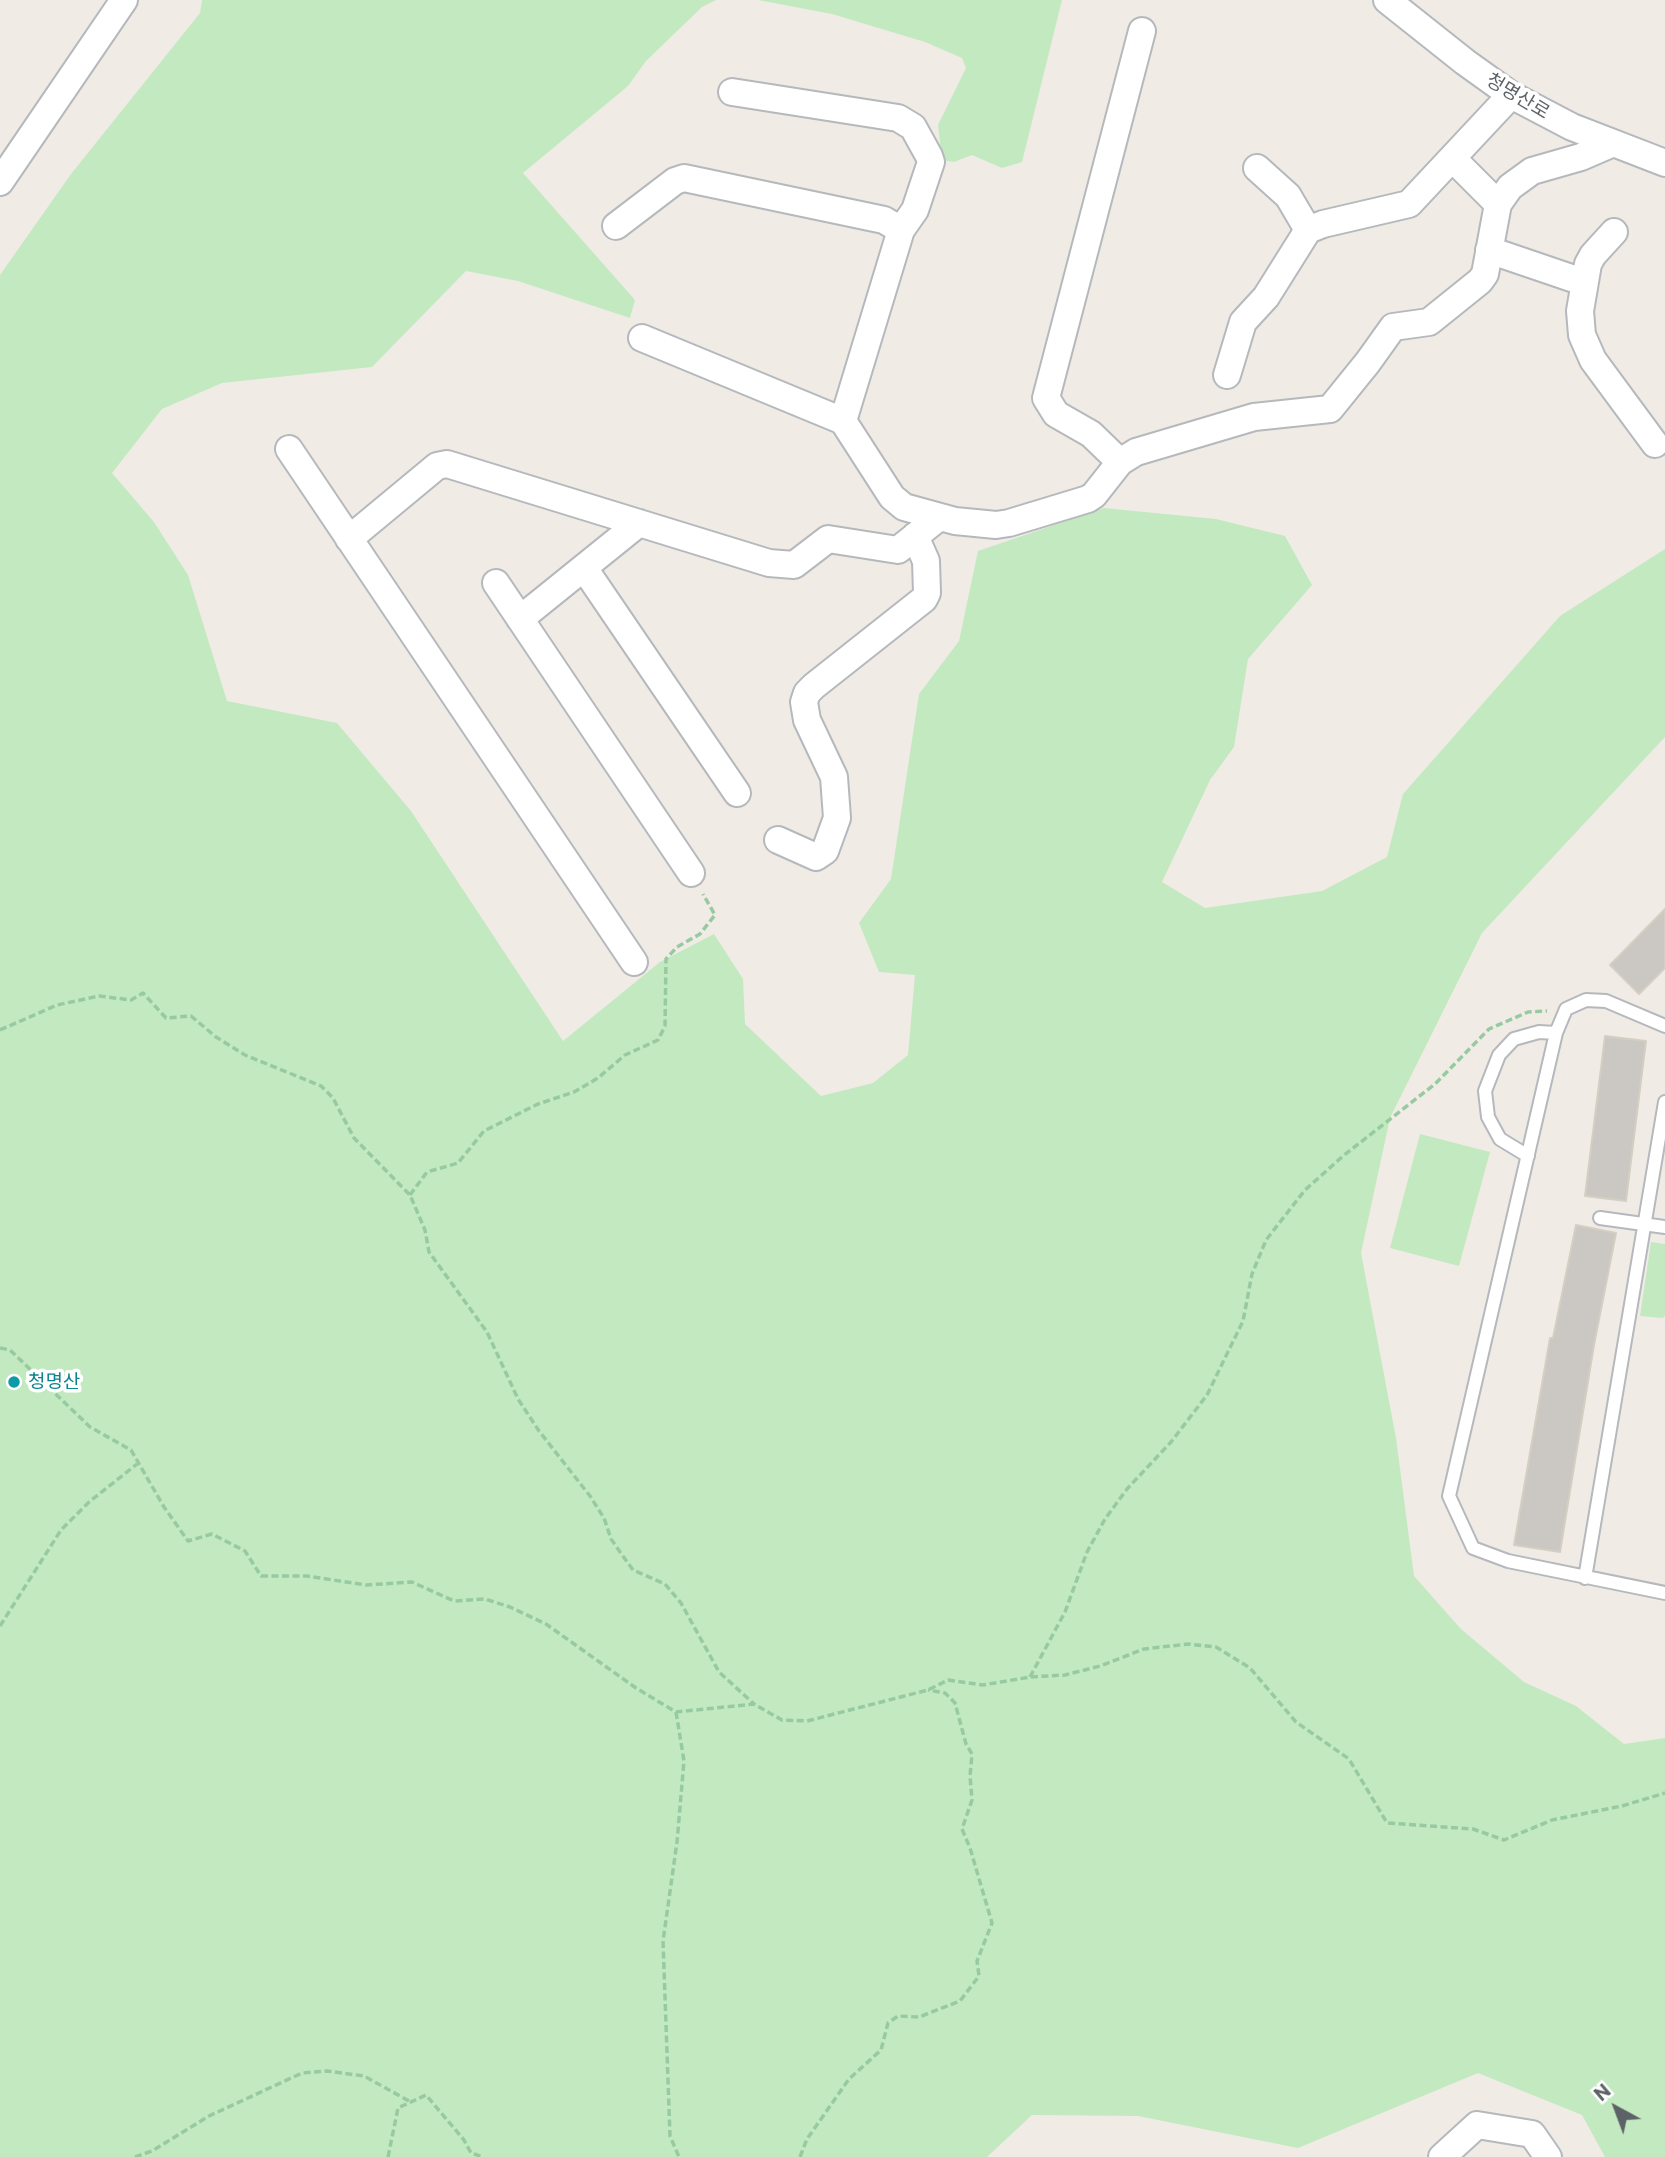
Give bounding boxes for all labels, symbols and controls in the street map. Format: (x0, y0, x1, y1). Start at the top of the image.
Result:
street label: 청명산로 (1482, 68, 1554, 124)
place label: 청명산 (28, 1371, 80, 1393)
marker: 청명산 (6, 1374, 22, 1390)
north arrow (1581, 2073, 1651, 2143)
text: N (1589, 2078, 1615, 2105)

